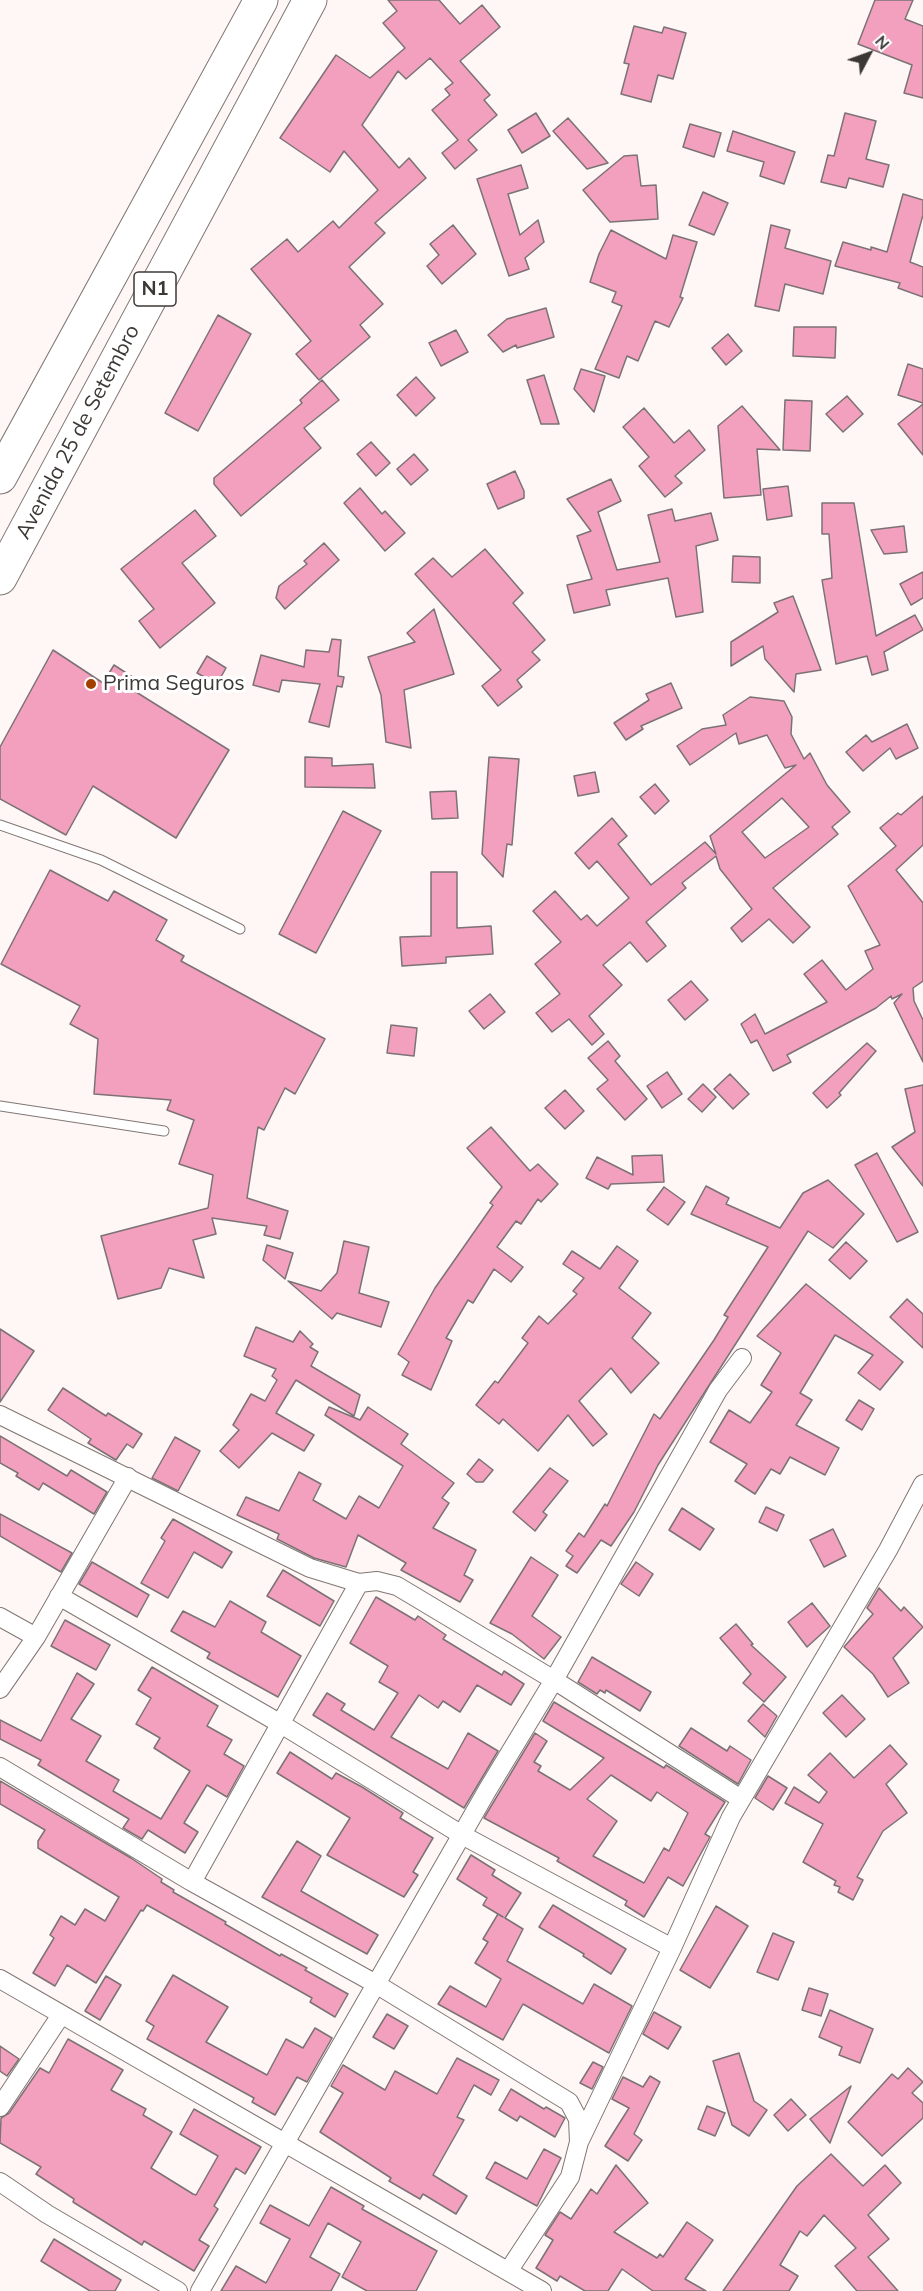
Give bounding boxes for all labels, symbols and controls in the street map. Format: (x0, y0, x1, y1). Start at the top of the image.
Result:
north arrow (839, 24, 899, 84)
text: N (871, 31, 894, 53)
road number: N1 (134, 272, 176, 306)
street label: Avenida 25 de Setembro (11, 321, 145, 543)
place label: Prima Seguros (103, 671, 245, 697)
marker: Prima Seguros (84, 677, 98, 691)

